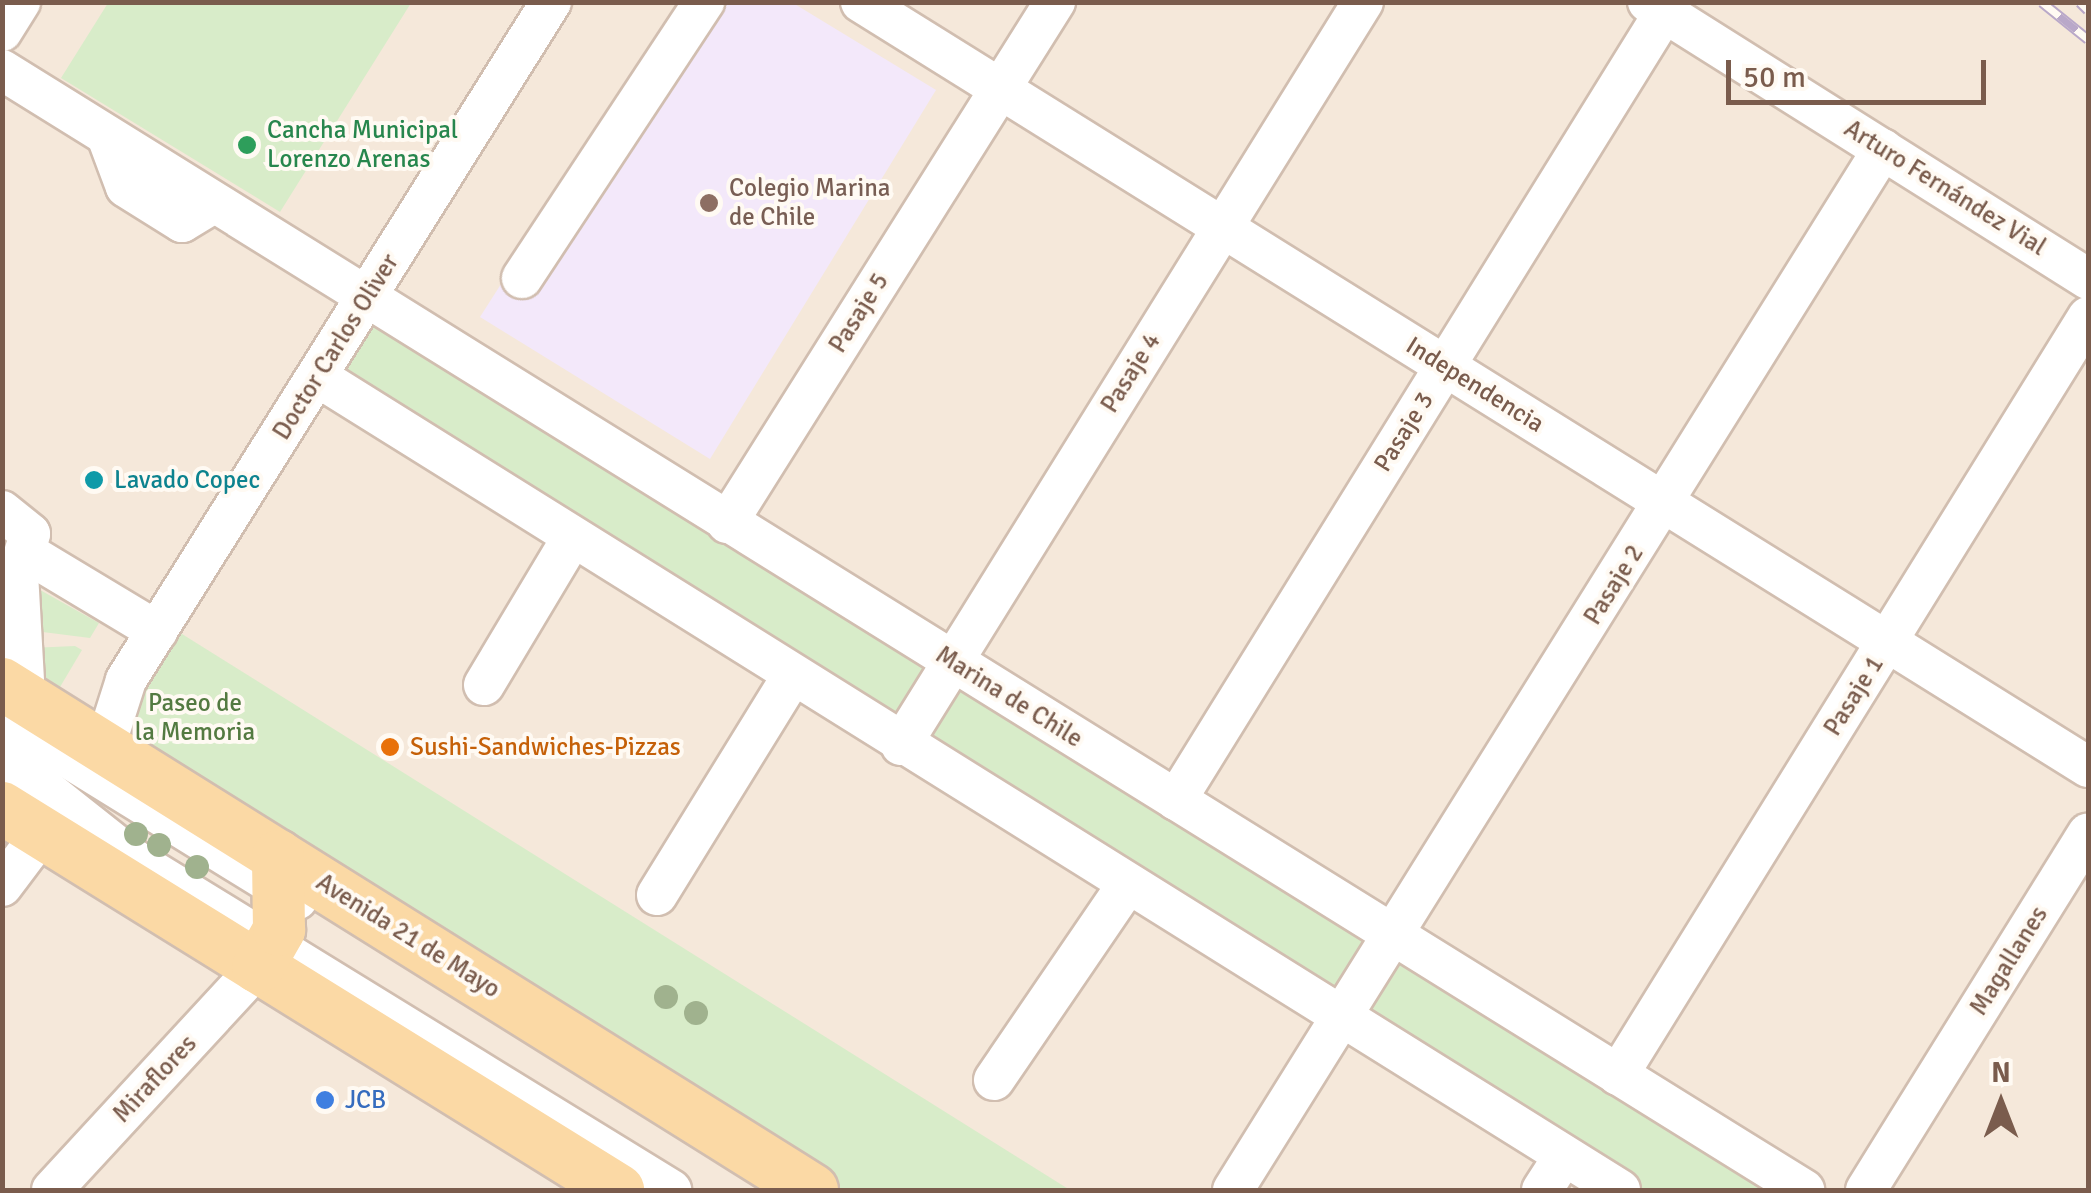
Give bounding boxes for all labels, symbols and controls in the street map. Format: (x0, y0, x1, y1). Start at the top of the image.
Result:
scale bar (1731, 40, 1991, 102)
text: 50 m (1743, 59, 1806, 96)
street label: Arturo Fernández Vial (1839, 114, 2051, 262)
place label: Cancha Municipal Lorenzo Arenas (267, 116, 458, 175)
marker: Cancha Municipal Lorenzo Arenas (236, 134, 258, 156)
place label: Colegio Marina de Chile (729, 174, 890, 233)
marker: Colegio Marina de Chile (698, 192, 720, 214)
street label: Doctor Carlos Oliver (267, 249, 405, 445)
street label: Pasaje 5 (823, 268, 895, 358)
street label: Pasaje 4 (1095, 328, 1167, 418)
street label: Independencia (1400, 331, 1550, 439)
street label: Pasaje 3 (1368, 387, 1440, 477)
place label: Lavado Copec (114, 465, 260, 495)
marker: Lavado Copec (83, 469, 105, 491)
street label: Pasaje 2 (1578, 540, 1650, 630)
street label: Marina de Chile (930, 640, 1088, 754)
street label: Pasaje 1 (1818, 651, 1890, 741)
park label: Paseo de la Memoria (135, 689, 255, 748)
place label: Sushi-Sandwiches-Pizzas (410, 732, 681, 762)
marker: Sushi-Sandwiches-Pizzas (379, 736, 401, 758)
street label: Avenida 21 de Mayo (311, 867, 505, 1005)
street label: Magallanes (1964, 901, 2054, 1021)
street label: Miraflores (107, 1029, 203, 1129)
north arrow (1951, 1053, 2051, 1153)
text: N (1991, 1056, 2011, 1090)
place label: JCB (345, 1085, 386, 1115)
marker: JCB (314, 1089, 336, 1111)

